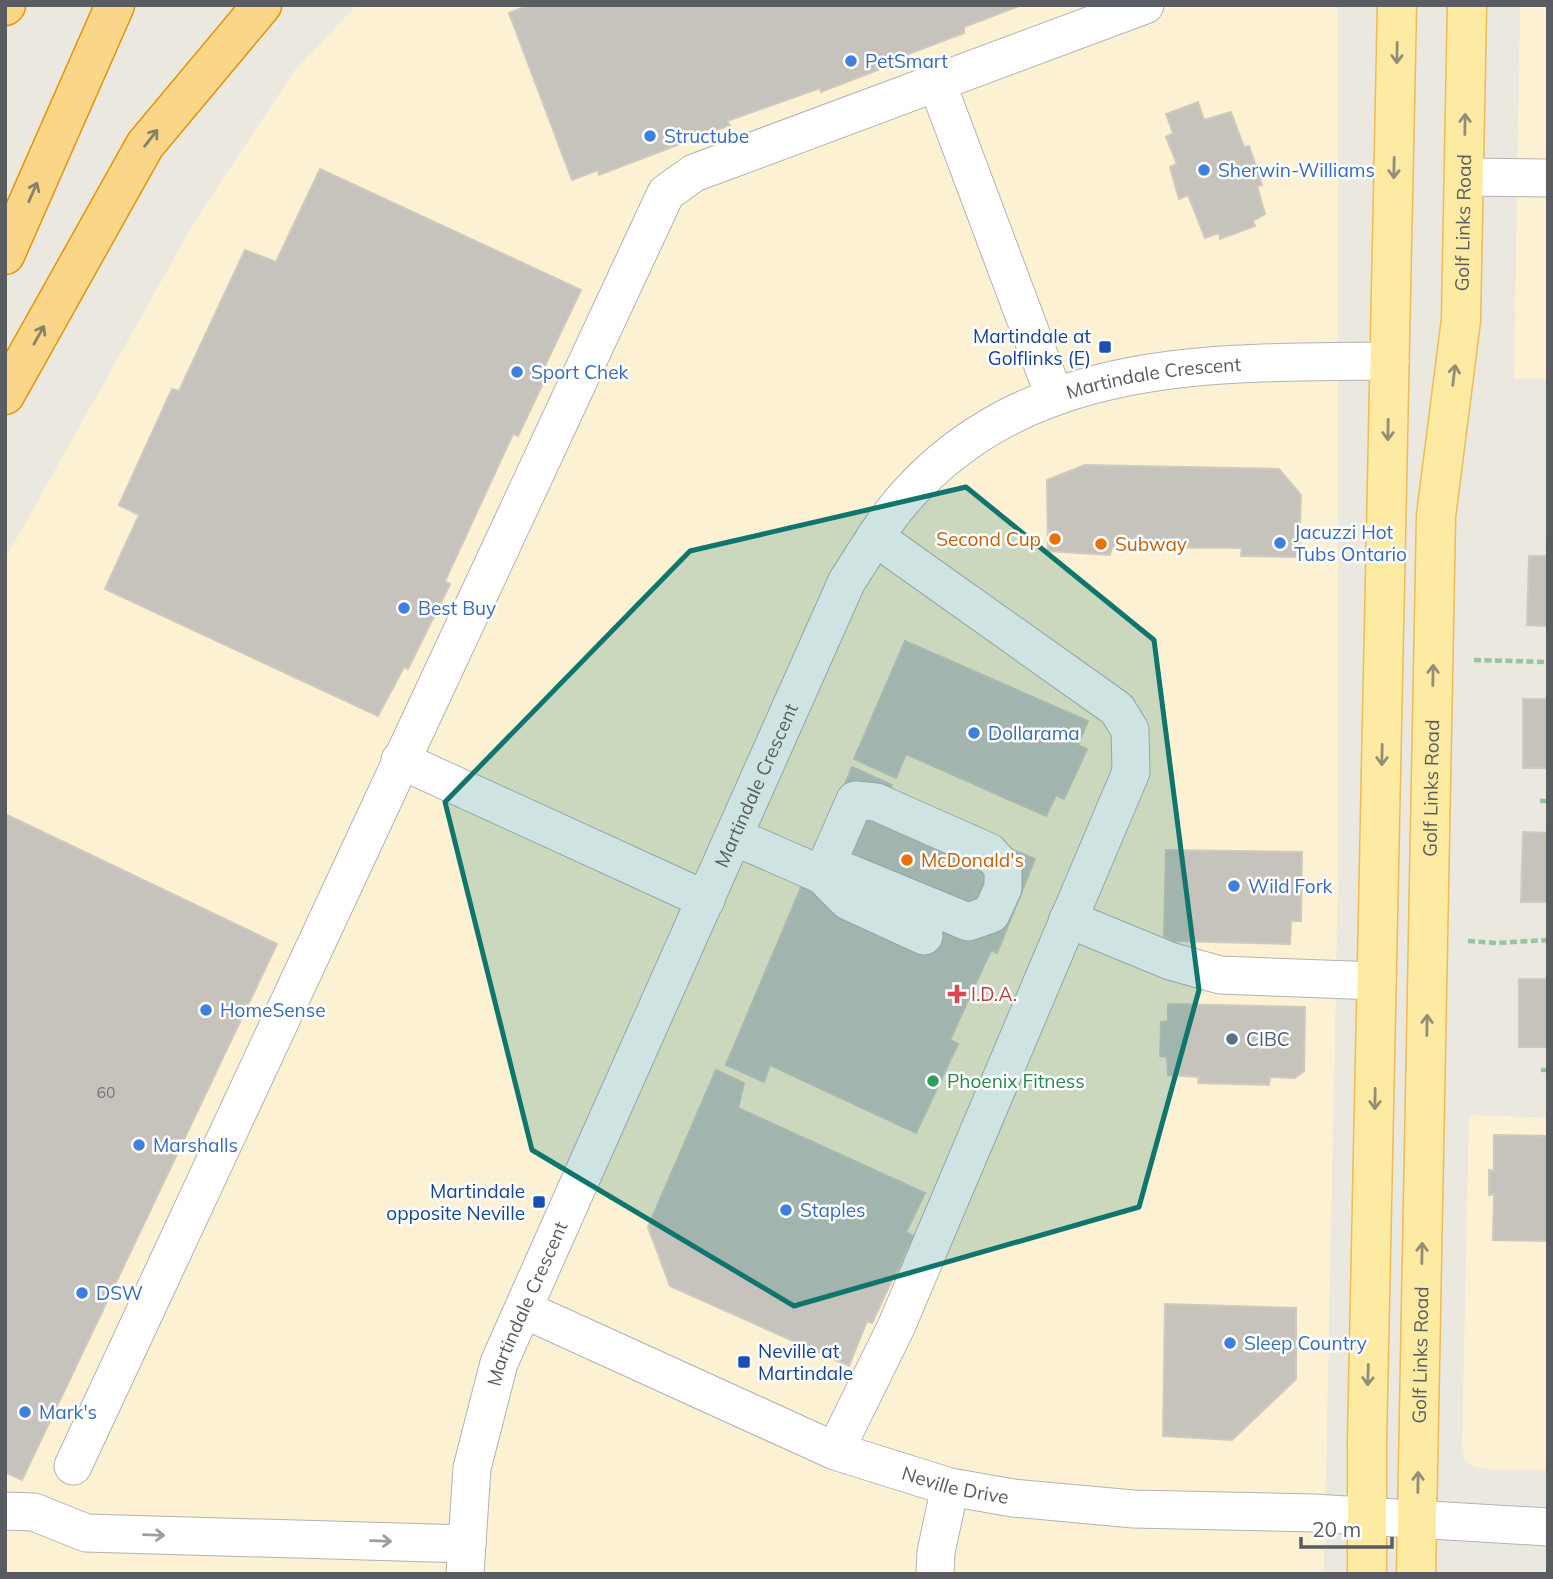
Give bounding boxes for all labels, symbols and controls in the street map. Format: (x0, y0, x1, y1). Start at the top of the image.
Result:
one-way arrow (1390, 41, 1404, 64)
place label: PetSmart (865, 49, 948, 73)
marker: PetSmart (843, 53, 859, 69)
one-way arrow (1458, 113, 1471, 136)
place label: Structube (664, 124, 749, 148)
marker: Structube (642, 128, 658, 144)
one-way arrow (144, 129, 159, 148)
street label: Golf Links Road (1450, 154, 1476, 292)
one-way arrow (1387, 156, 1401, 179)
place label: Sherwin-Williams (1218, 158, 1375, 182)
marker: Sherwin-Williams (1196, 162, 1212, 178)
one-way arrow (27, 182, 40, 203)
place label: Martindale at Golflinks (E) (973, 324, 1091, 370)
one-way arrow (32, 326, 46, 346)
marker: Martindale at Golflinks (E) (1097, 339, 1113, 355)
street label: Martindale Crescent (1063, 352, 1242, 404)
place label: Sport Chek (531, 360, 629, 384)
marker: Sport Chek (509, 364, 525, 380)
one-way arrow (1447, 365, 1460, 387)
one-way arrow (1382, 418, 1395, 441)
place label: Jacuzzi Hot Tubs Ontario (1294, 520, 1407, 566)
place label: Second Cup (936, 527, 1041, 551)
marker: Second Cup (1047, 531, 1063, 547)
place label: Subway (1115, 532, 1187, 556)
marker: Jacuzzi Hot Tubs Ontario (1272, 535, 1288, 551)
marker: Subway (1093, 536, 1109, 552)
place label: Best Buy (418, 596, 496, 620)
marker: Best Buy (396, 600, 412, 616)
one-way arrow (1427, 664, 1440, 687)
street label: Martindale Crescent (709, 699, 803, 871)
street label: Golf Links Road (1418, 719, 1444, 857)
place label: Dollarama (988, 721, 1080, 745)
marker: Dollarama (966, 725, 982, 741)
one-way arrow (1375, 743, 1389, 766)
place label: McDonald's (921, 848, 1024, 872)
marker: McDonald's (899, 852, 915, 868)
place label: Wild Fork (1248, 874, 1333, 898)
marker: Wild Fork (1226, 878, 1242, 894)
place label: I.D.A. (971, 982, 1017, 1006)
marker: I.D.A. (949, 986, 965, 1002)
place label: HomeSense (220, 998, 326, 1022)
marker: HomeSense (198, 1002, 214, 1018)
one-way arrow (1420, 1014, 1433, 1037)
place label: CIBC (1246, 1027, 1290, 1051)
marker: CIBC (1224, 1031, 1240, 1047)
place label: Phoenix Fitness (947, 1069, 1085, 1093)
marker: Phoenix Fitness (925, 1073, 941, 1089)
house number: 60 (96, 1082, 116, 1102)
one-way arrow (1368, 1087, 1382, 1110)
place label: Marshalls (153, 1133, 238, 1157)
marker: Marshalls (131, 1137, 147, 1153)
place label: Martindale opposite Neville (386, 1179, 525, 1225)
marker: Martindale opposite Neville (531, 1194, 547, 1210)
place label: Staples (800, 1198, 866, 1222)
marker: Staples (778, 1202, 794, 1218)
street label: Martindale Crescent (482, 1217, 573, 1388)
one-way arrow (1416, 1241, 1429, 1264)
place label: DSW (96, 1281, 143, 1305)
marker: DSW (74, 1285, 90, 1301)
street label: Golf Links Road (1407, 1286, 1433, 1424)
place label: Sleep Country (1244, 1331, 1367, 1355)
marker: Sleep Country (1222, 1335, 1238, 1351)
place label: Neville at Martindale (758, 1339, 853, 1385)
marker: Neville at Martindale (736, 1354, 752, 1370)
one-way arrow (1362, 1363, 1375, 1386)
place label: Mark's (39, 1400, 97, 1424)
marker: Mark's (17, 1404, 33, 1420)
street label: Neville Drive (899, 1461, 1011, 1509)
one-way arrow (1411, 1470, 1424, 1493)
scale bar (1301, 1506, 1392, 1550)
text: 20 m (1312, 1516, 1361, 1542)
one-way arrow (142, 1528, 165, 1542)
one-way arrow (370, 1535, 393, 1548)

